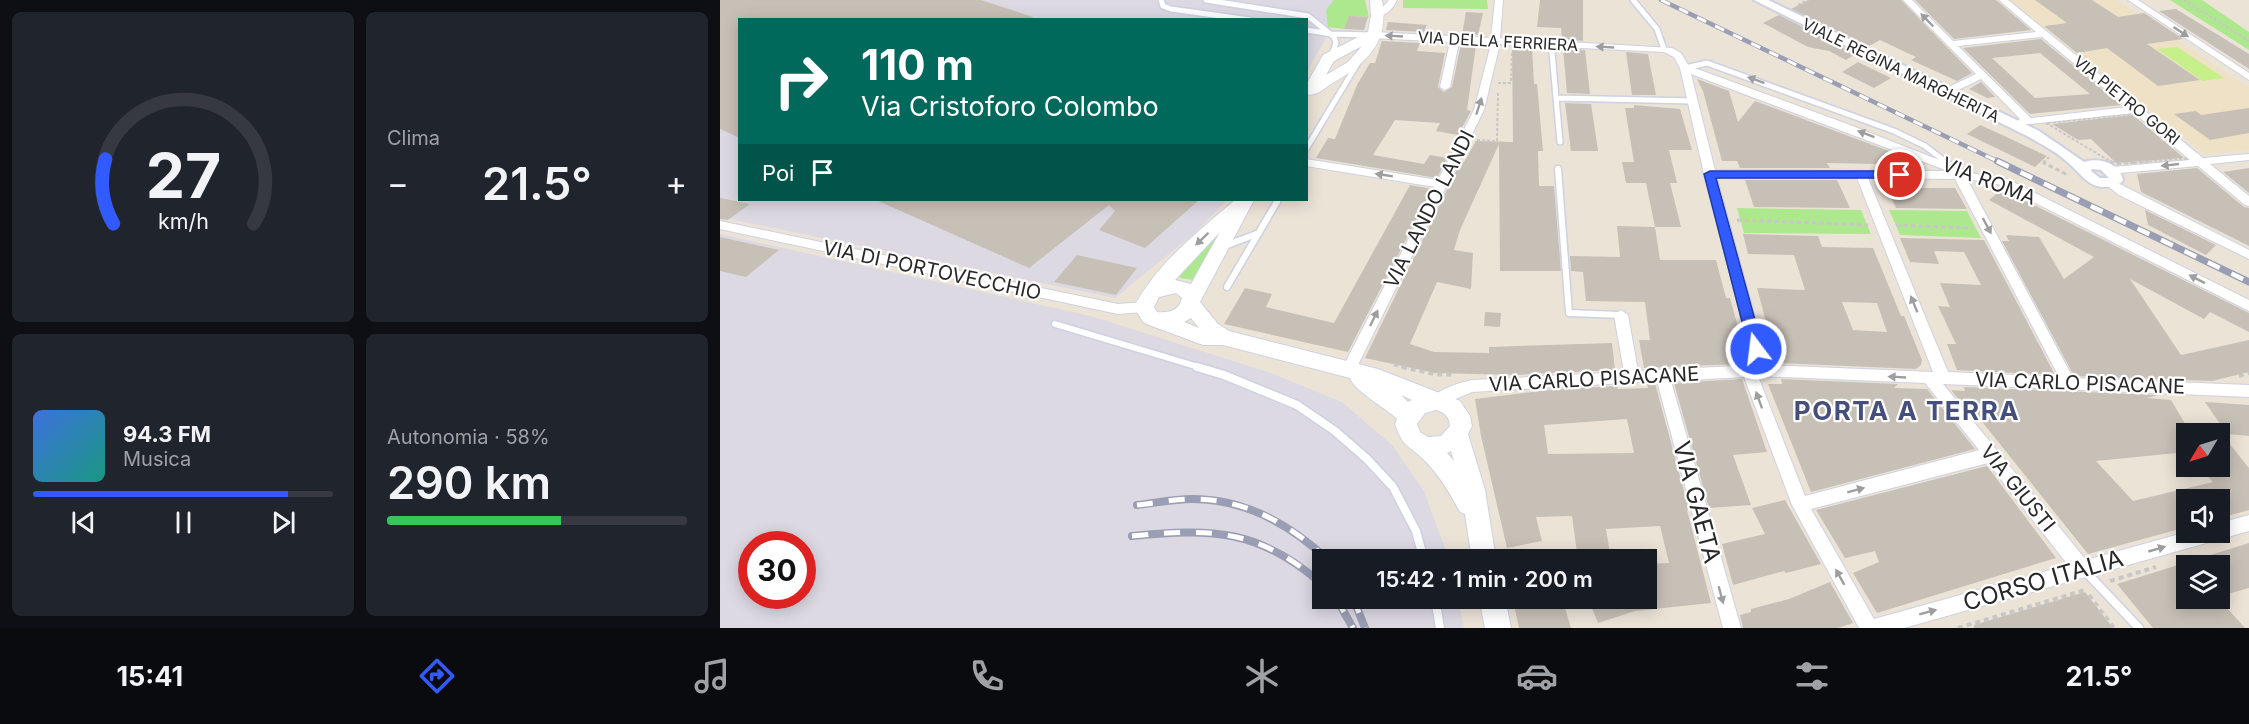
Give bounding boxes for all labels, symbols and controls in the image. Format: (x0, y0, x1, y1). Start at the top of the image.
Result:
street label: VIALE REGINA MARGHERITA (1799, 13, 2003, 127)
one-way arrow (1920, 13, 1934, 28)
one-way arrow (2172, 26, 2188, 38)
street label: VIA DELLA FERRIERA (1417, 27, 1579, 55)
one-way arrow (1385, 32, 1404, 41)
text: 110 m (861, 39, 974, 90)
icon: right (762, 42, 840, 120)
one-way arrow (1596, 42, 1615, 51)
street label: VIA PIETRO GORI (2070, 51, 2184, 149)
one-way arrow (1747, 75, 1765, 85)
text: Via Cristoforo Colombo (861, 90, 1159, 123)
one-way arrow (1475, 97, 1484, 115)
text: Clima (387, 126, 440, 150)
street label: VIA LANDO LANDI (1379, 126, 1479, 292)
one-way arrow (1856, 129, 1874, 139)
text: 27 (145, 138, 221, 213)
pin (1874, 149, 1925, 200)
street label: VIA ROMA (1939, 152, 2040, 210)
text: 21.5° (482, 156, 592, 211)
icon: arrive (806, 156, 839, 189)
icon: arrive (1883, 158, 1916, 191)
text: Poi (762, 160, 794, 186)
one-way arrow (2160, 160, 2179, 170)
text: − (387, 163, 409, 203)
text: + (665, 163, 687, 203)
one-way arrow (1374, 170, 1393, 179)
text: km/h (158, 208, 208, 234)
one-way arrow (1982, 218, 1992, 235)
one-way arrow (1195, 232, 1209, 246)
street label: VIA DI PORTOVECCHIO (821, 235, 1043, 305)
one-way arrow (2188, 275, 2205, 284)
one-way arrow (1909, 294, 1919, 312)
one-way arrow (1370, 310, 1379, 327)
position arrow (1724, 317, 1788, 381)
street label: VIA CARLO PISACANE (1488, 362, 1700, 396)
street label: VIA CARLO PISACANE (1974, 367, 2186, 399)
one-way arrow (1887, 372, 1906, 381)
one-way arrow (1754, 391, 1764, 409)
district label: PORTA A TERRA (1794, 395, 2020, 426)
text: 94.3 FM (123, 421, 211, 447)
north arrow (2176, 423, 2230, 477)
map controls (2176, 423, 2230, 609)
text: Autonomia · 58% (387, 425, 550, 449)
street label: VIA GAETA (1667, 438, 1727, 566)
street label: VIA GIUSTI (1976, 440, 2060, 536)
text: Musica (123, 447, 191, 471)
text: 290 km (387, 455, 551, 510)
one-way arrow (1847, 484, 1865, 494)
button: sound (2176, 489, 2230, 543)
icon: previous (67, 506, 100, 539)
icon: pause (167, 506, 200, 539)
icon: next (267, 506, 300, 539)
speed limit sign: 30 (738, 531, 816, 609)
street label: CORSO ITALIA (1960, 543, 2126, 617)
one-way arrow (2148, 544, 2166, 553)
button: layers (2176, 555, 2230, 609)
text: 15:42 · 1 min · 200 m (1376, 566, 1593, 592)
one-way arrow (1835, 568, 1845, 585)
one-way arrow (1717, 586, 1726, 604)
one-way arrow (1919, 607, 1937, 617)
icon: directions (416, 655, 458, 697)
icon: music (691, 655, 733, 697)
icon: phone (966, 655, 1008, 697)
icon: climate (1241, 655, 1283, 697)
icon: car (1516, 655, 1558, 697)
icon: filters (1791, 655, 1833, 697)
text: 15:41 (116, 660, 183, 693)
text: 21.5° (2065, 660, 2132, 693)

